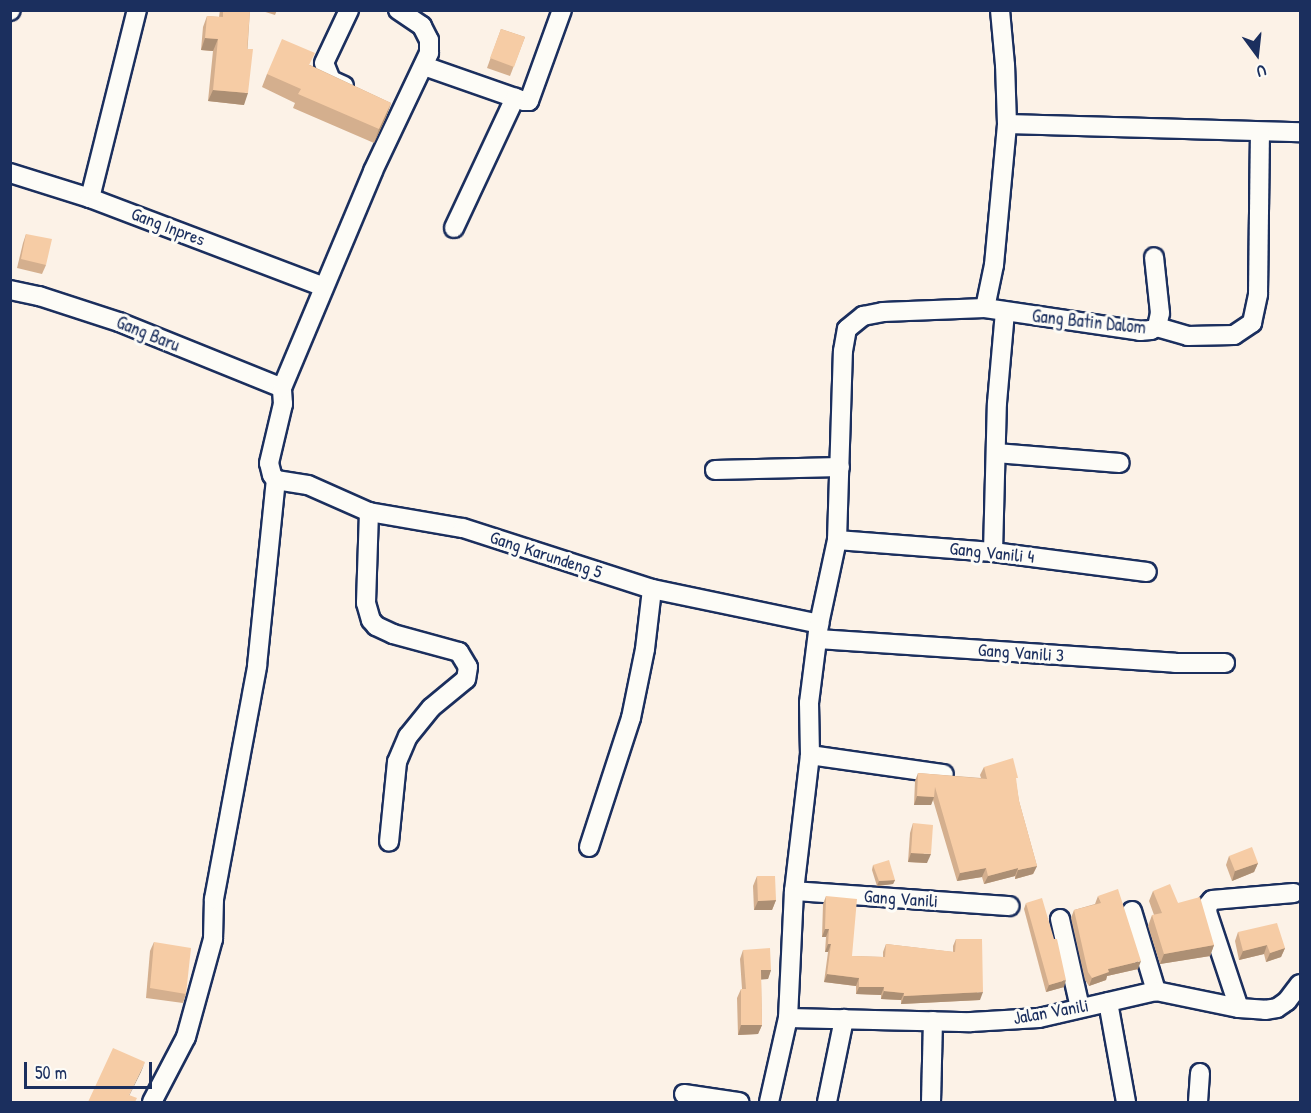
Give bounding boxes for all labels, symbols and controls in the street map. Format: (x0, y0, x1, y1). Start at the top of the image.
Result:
north arrow (1227, 24, 1287, 84)
text: U (1255, 60, 1269, 83)
street label: Gang Inpres (128, 203, 208, 251)
street label: Gang Batin Dalom (1031, 305, 1147, 339)
street label: Gang Baru (113, 312, 183, 356)
street label: Gang Karundeng 5 (487, 527, 605, 583)
street label: Gang Vanili 4 (949, 538, 1035, 568)
street label: Gang Vanili 3 (977, 639, 1065, 667)
street label: Gang Vanili (863, 886, 939, 912)
street label: Jalan Vanili (1012, 995, 1090, 1029)
scale bar (27, 1050, 154, 1088)
text: 50 m (35, 1060, 67, 1085)

